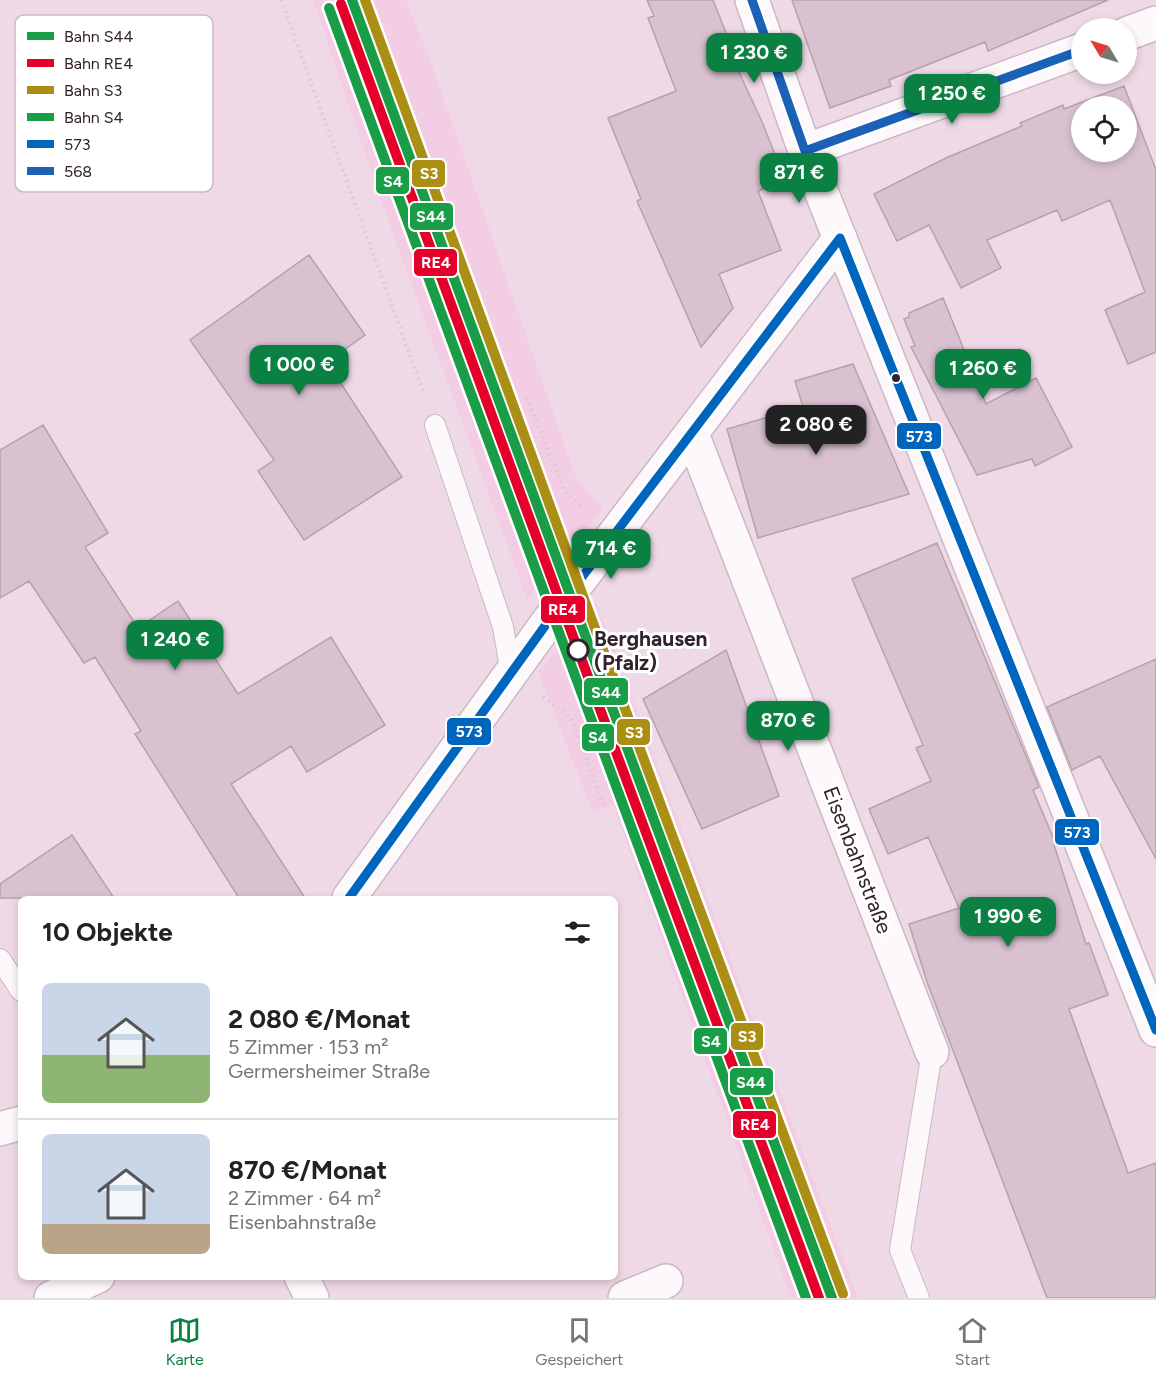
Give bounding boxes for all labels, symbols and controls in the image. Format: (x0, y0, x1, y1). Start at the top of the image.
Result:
legend (15, 15, 213, 192)
north arrow (1071, 18, 1137, 84)
map controls (1071, 18, 1137, 162)
text: Bahn S44 (64, 27, 134, 46)
pin: 1 230 € (699, 33, 809, 84)
text: 1 230 € (720, 40, 788, 64)
text: Bahn RE4 (64, 54, 133, 73)
pin: 1 250 € (897, 74, 1007, 125)
text: Bahn S3 (64, 81, 122, 100)
text: 1 250 € (918, 81, 986, 105)
button: locate (1071, 96, 1137, 162)
text: Bahn S4 (64, 108, 124, 127)
text: 573 (64, 135, 91, 154)
pin: 871 € (757, 153, 841, 204)
line badge: S3 (411, 159, 446, 188)
text: 871 € (774, 160, 824, 184)
text: 568 (64, 162, 92, 181)
text: S3 (420, 164, 438, 183)
line badge: S4 (375, 166, 410, 195)
text: S4 (383, 172, 403, 191)
line badge: S44 (409, 202, 454, 231)
text: S44 (416, 207, 446, 226)
line badge: RE4 (413, 248, 458, 277)
text: RE4 (421, 253, 451, 272)
pin: 1 000 € (244, 345, 354, 396)
pin: 1 260 € (928, 349, 1038, 400)
text: 1 000 € (264, 352, 334, 376)
text: 1 260 € (949, 356, 1017, 380)
unlabelled marker (890, 372, 902, 384)
pin: 2 080 € (761, 405, 871, 456)
text: 2 080 € (779, 412, 853, 436)
line badge: 573 (896, 422, 942, 450)
text: 573 (905, 427, 933, 446)
pin: 714 € (569, 529, 653, 580)
text: 714 € (586, 536, 636, 560)
line badge: RE4 (540, 595, 586, 624)
text: RE4 (548, 600, 578, 619)
pin: 1 240 € (120, 620, 230, 671)
place label: Berghausen (Pfalz) (594, 626, 708, 675)
text: 1 240 € (140, 627, 210, 651)
marker: Berghausen (Pfalz) (567, 639, 589, 661)
line badge: S44 (583, 677, 629, 706)
text: S44 (591, 683, 621, 702)
pin: 870 € (746, 701, 830, 752)
text: 870 € (761, 708, 815, 732)
line badge: 573 (446, 717, 492, 746)
line badge: S3 (616, 718, 651, 746)
text: 573 (455, 722, 483, 741)
line badge: S4 (581, 723, 615, 752)
text: S3 (625, 723, 643, 742)
text: S4 (588, 728, 608, 747)
street label: Eisenbahnstraße (818, 783, 898, 937)
line badge: 573 (1054, 818, 1100, 846)
text: 573 (1063, 823, 1091, 842)
pin: 1 990 € (953, 897, 1063, 948)
text: 1 990 € (974, 904, 1042, 928)
text: 10 Objekte (42, 916, 173, 948)
icon: filters (561, 916, 594, 949)
text: 2 080 €/Monat (228, 1003, 411, 1035)
icon: home (90, 1007, 162, 1079)
line badge: S3 (730, 1022, 764, 1051)
line badge: S4 (693, 1027, 728, 1055)
text: S3 (738, 1027, 756, 1046)
text: S4 (701, 1032, 721, 1051)
text: 5 Zimmer · 153 m² (228, 1035, 388, 1059)
text: Germersheimer Straße (228, 1059, 430, 1083)
line badge: S44 (729, 1067, 774, 1096)
text: S44 (736, 1073, 766, 1092)
line badge: RE4 (732, 1110, 777, 1139)
text: RE4 (740, 1115, 770, 1134)
text: 870 €/Monat (228, 1154, 387, 1186)
icon: home (90, 1158, 162, 1230)
text: 2 Zimmer · 64 m² (228, 1186, 381, 1210)
text: Eisenbahnstraße (228, 1210, 376, 1234)
tab: Karte (166, 1314, 204, 1369)
tab: Gespeichert (535, 1314, 623, 1369)
tab: Start (955, 1314, 990, 1369)

